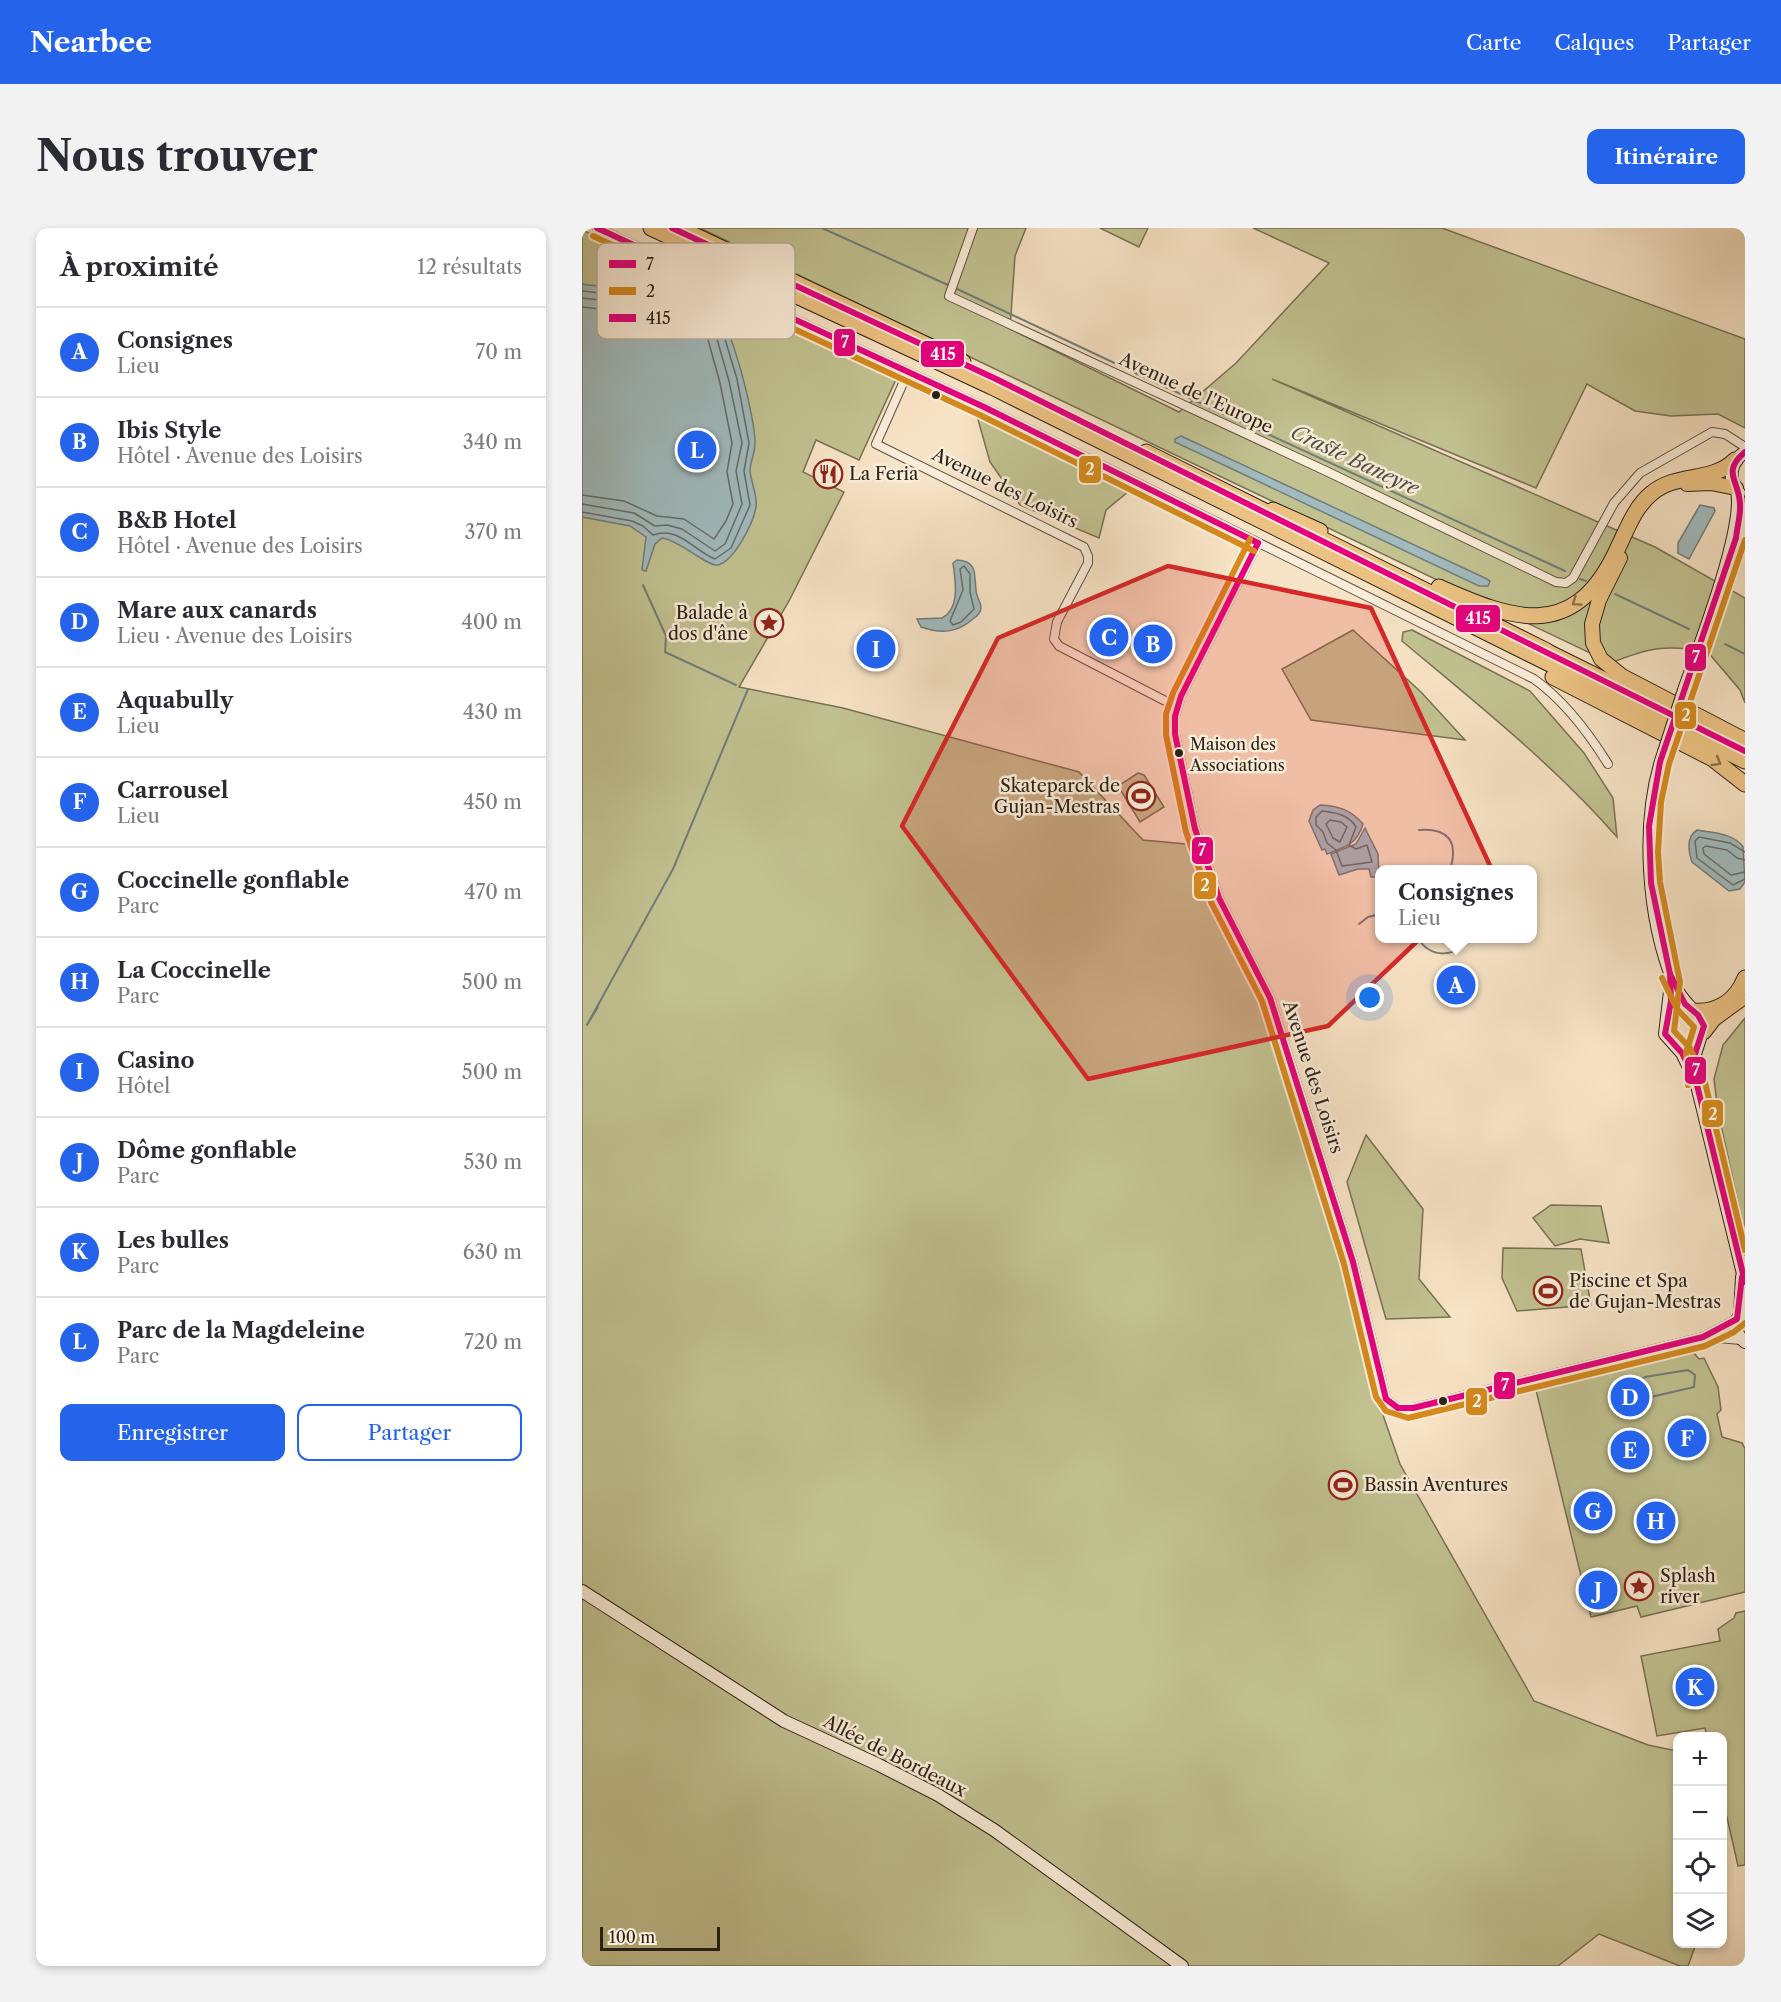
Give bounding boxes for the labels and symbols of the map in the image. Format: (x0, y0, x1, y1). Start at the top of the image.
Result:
legend (597, 243, 795, 339)
text: 7 (646, 254, 654, 274)
text: 2 (646, 281, 655, 301)
text: 415 (646, 308, 671, 328)
line badge: 7 (833, 328, 856, 357)
text: 7 (841, 332, 850, 352)
line badge: 415 (920, 340, 965, 368)
text: 415 (930, 344, 956, 364)
street label: Avenue de l'Europe (1115, 347, 1276, 438)
unlabelled marker (930, 389, 942, 401)
water label: Craste Baneyre (1287, 420, 1424, 501)
pin: L (678, 428, 716, 472)
street label: Avenue des Loisirs (928, 443, 1082, 533)
line badge: 2 (1078, 455, 1102, 484)
restaurant icon: La Feria (812, 458, 844, 490)
text: 2 (1085, 459, 1095, 479)
place label: La Feria (849, 463, 919, 485)
one-way arrow (1572, 595, 1583, 606)
place label: Balade à dos d'âne (668, 602, 748, 645)
line badge: 415 (1455, 604, 1501, 633)
place icon: Balade à dos d'âne (753, 607, 785, 639)
text: 415 (1465, 608, 1491, 628)
pin: C (1090, 614, 1128, 660)
pin: B (1134, 622, 1172, 666)
pin: I (856, 626, 896, 672)
line badge: 7 (1684, 643, 1707, 672)
text: 7 (1692, 647, 1701, 667)
line badge: 2 (1674, 701, 1697, 730)
text: 2 (1681, 705, 1691, 725)
place label: Maison des Associations (1189, 734, 1285, 775)
marker: Maison des Associations (1173, 747, 1185, 759)
one-way arrow (1711, 754, 1721, 766)
place label: Skateparck de Gujan-Mestras (994, 775, 1120, 818)
sports icon: Skateparck de Gujan-Mestras (1125, 780, 1157, 812)
line badge: 7 (1191, 836, 1214, 865)
text: 7 (1198, 840, 1207, 860)
line badge: 2 (1193, 871, 1217, 900)
text: 2 (1200, 875, 1210, 895)
pin: A (1436, 962, 1476, 1008)
your location (1355, 983, 1384, 1012)
street label: Avenue des Loisirs (1278, 997, 1348, 1156)
line badge: 7 (1684, 1056, 1707, 1085)
text: 7 (1692, 1060, 1701, 1080)
line badge: 2 (1701, 1099, 1724, 1128)
text: 2 (1708, 1104, 1718, 1124)
place label: Piscine et Spa de Gujan-Mestras (1569, 1270, 1721, 1313)
sports icon: Piscine et Spa de Gujan-Mestras (1532, 1275, 1564, 1307)
line badge: 7 (1493, 1371, 1516, 1400)
pin: D (1610, 1374, 1650, 1420)
text: 7 (1501, 1375, 1510, 1395)
line badge: 2 (1465, 1387, 1488, 1416)
text: 2 (1472, 1391, 1482, 1411)
unlabelled marker (1437, 1395, 1449, 1407)
pin: F (1668, 1416, 1706, 1460)
pin: E (1610, 1428, 1650, 1472)
sports icon: Bassin Aventures (1327, 1469, 1359, 1501)
place label: Bassin Aventures (1364, 1474, 1508, 1496)
pin: G (1574, 1488, 1612, 1534)
pin: H (1636, 1498, 1676, 1544)
place label: Splash river (1660, 1565, 1716, 1608)
pin: J (1578, 1568, 1618, 1612)
place icon: Splash river (1623, 1570, 1655, 1602)
pin: K (1676, 1664, 1714, 1710)
street label: Allée de Bordeaux (819, 1710, 971, 1802)
scale bar (600, 1924, 720, 1952)

